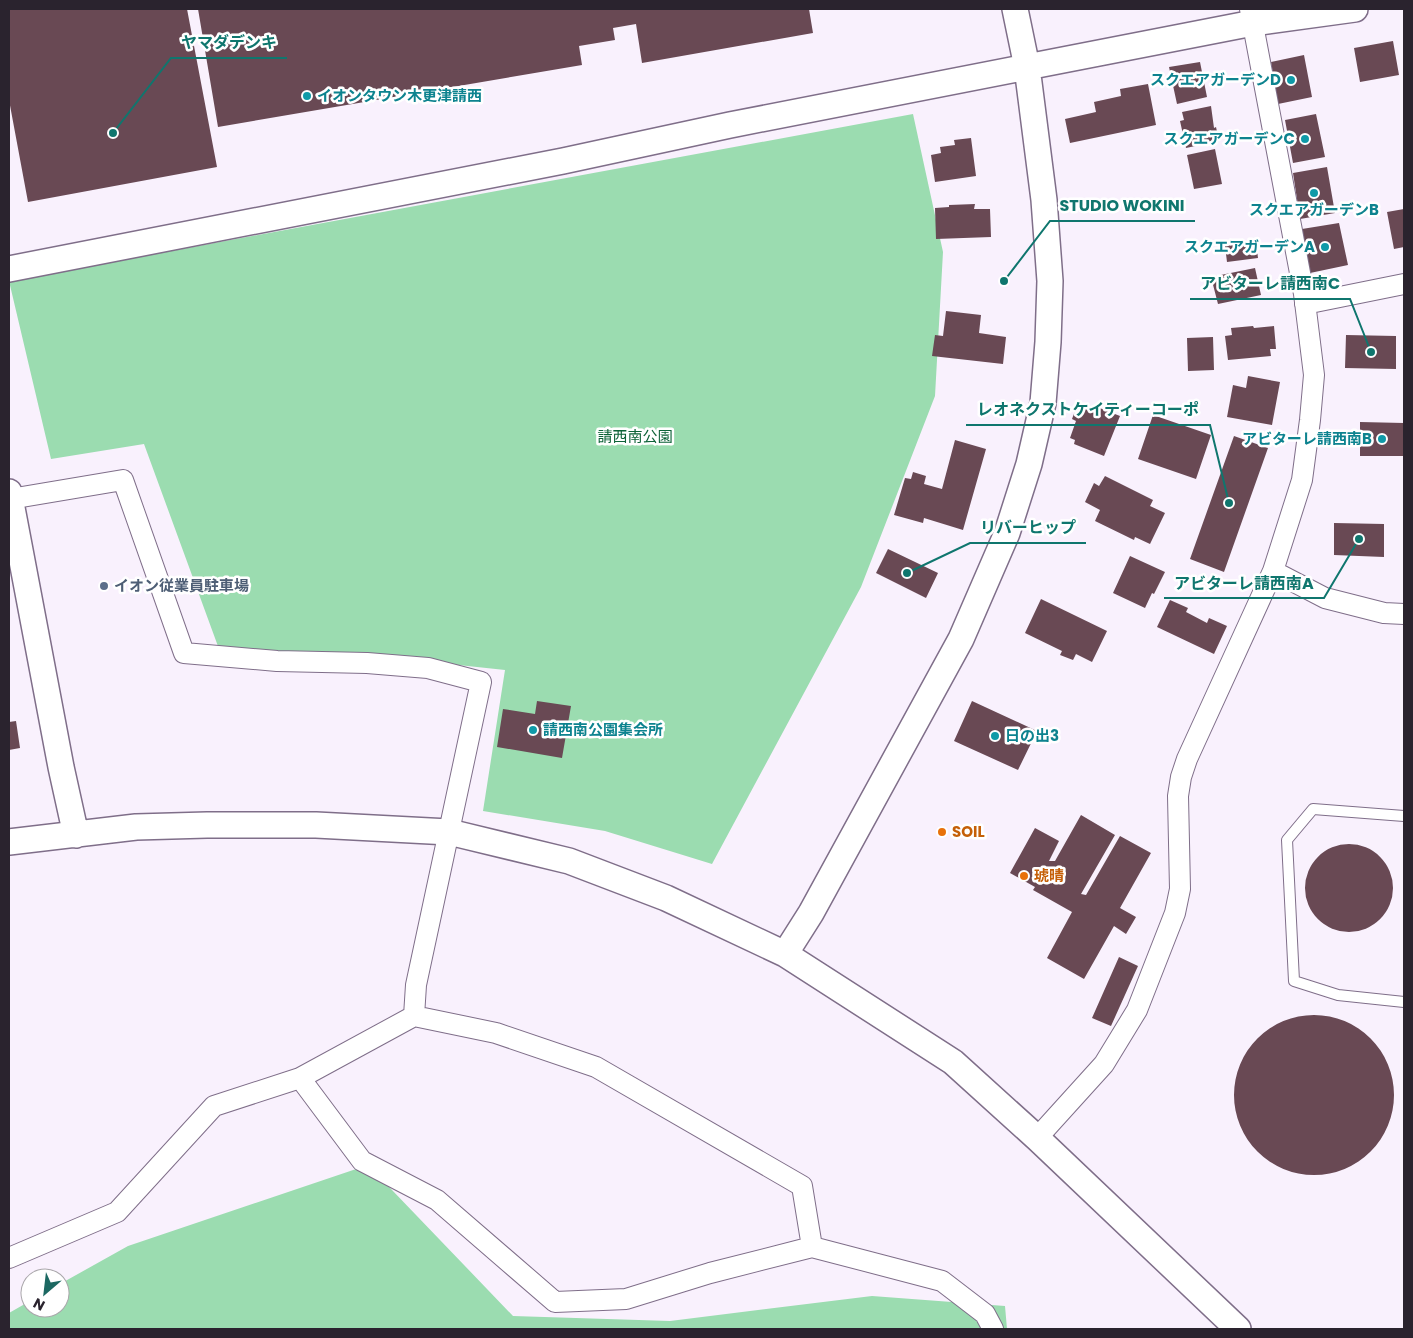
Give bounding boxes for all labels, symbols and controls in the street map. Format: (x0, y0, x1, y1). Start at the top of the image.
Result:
callout: ヤマダデンキ (171, 27, 287, 58)
text: ヤマダデンキ (181, 31, 277, 54)
place label: スクエアガーデンD (1150, 69, 1281, 90)
marker: スクエアガーデンD (1285, 74, 1297, 86)
place label: イオンタウン木更津請西 (317, 85, 482, 106)
marker: イオンタウン木更津請西 (301, 90, 313, 102)
place label: スクエアガーデンC (1164, 128, 1295, 149)
marker: スクエアガーデンC (1299, 133, 1311, 145)
marker: スクエアガーデンB (1308, 187, 1320, 199)
callout: STUDIO WOKINI (1050, 190, 1195, 221)
text: STUDIO WOKINI (1060, 194, 1184, 217)
place label: スクエアガーデンB (1249, 199, 1379, 220)
place label: スクエアガーデンA (1184, 236, 1315, 257)
marker: スクエアガーデンA (1319, 241, 1331, 253)
callout: アビターレ請西南C (1190, 268, 1350, 299)
text: アビターレ請西南C (1200, 272, 1340, 295)
callout: レオネクストケイティーコーポ (966, 394, 1210, 425)
text: レオネクストケイティーコーポ (977, 398, 1199, 421)
park label: 請西南公園 (597, 426, 673, 447)
place label: アビターレ請西南B (1242, 428, 1372, 449)
marker: アビターレ請西南B (1376, 433, 1388, 445)
callout: リバーヒップ (970, 512, 1086, 543)
text: リバーヒップ (980, 516, 1076, 539)
callout: アビターレ請西南A (1164, 567, 1324, 598)
text: アビターレ請西南A (1174, 572, 1314, 595)
place label: イオン従業員駐車場 (114, 575, 249, 596)
marker: イオン従業員駐車場 (98, 580, 110, 592)
place label: 請西南公園集会所 (543, 719, 663, 740)
marker: 請西南公園集会所 (527, 724, 539, 736)
place label: 日の出3 (1005, 725, 1059, 746)
marker: 日の出3 (989, 730, 1001, 742)
place label: SOIL (952, 821, 985, 842)
marker: SOIL (936, 826, 948, 838)
place label: 琥晴 (1034, 865, 1064, 886)
marker: 琥晴 (1018, 870, 1030, 882)
north arrow (20, 1268, 70, 1318)
text: N (30, 1293, 48, 1316)

